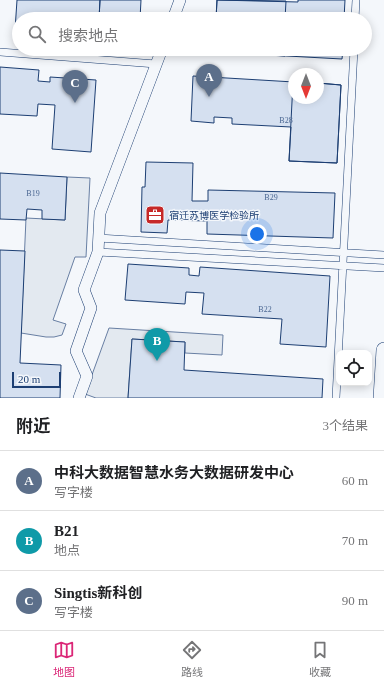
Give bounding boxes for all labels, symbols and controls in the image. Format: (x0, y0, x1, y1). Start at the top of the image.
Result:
search box (12, 12, 372, 56)
icon: search (26, 23, 48, 45)
text: 搜索地点 (58, 28, 118, 44)
pin: A (196, 64, 222, 97)
north arrow (288, 68, 324, 104)
pin: C (62, 70, 88, 103)
house number: B28 (279, 116, 293, 125)
house number: B19 (26, 189, 40, 198)
house number: B29 (264, 193, 278, 202)
office icon: 宿迁苏博医学检验所 (144, 204, 166, 226)
place label: 宿迁苏博医学检验所 (169, 210, 259, 221)
your location (247, 224, 267, 244)
house number: B22 (258, 305, 272, 314)
pin: B (144, 328, 170, 361)
map controls (336, 350, 372, 386)
button: locate (336, 350, 372, 386)
scale bar (12, 370, 61, 389)
text: 20 m (18, 373, 40, 385)
text: 附近 (16, 417, 50, 436)
text: 3个结果 (322, 418, 368, 433)
text: 中科大数据智慧水务大数据研发中心 (54, 465, 294, 481)
text: A (24, 473, 34, 488)
text: 60 m (342, 473, 368, 488)
text: 写字楼 (54, 485, 93, 500)
text: B21 (54, 523, 79, 539)
text: B (25, 533, 33, 548)
text: 70 m (342, 533, 368, 548)
text: 地点 (54, 543, 80, 558)
text: Singtis新科创 (54, 585, 142, 601)
text: C (24, 593, 34, 608)
text: 90 m (342, 593, 368, 608)
text: 写字楼 (54, 605, 93, 620)
tab: 地图 (53, 639, 75, 679)
tab: 路线 (181, 639, 203, 679)
tab: 收藏 (309, 639, 331, 679)

